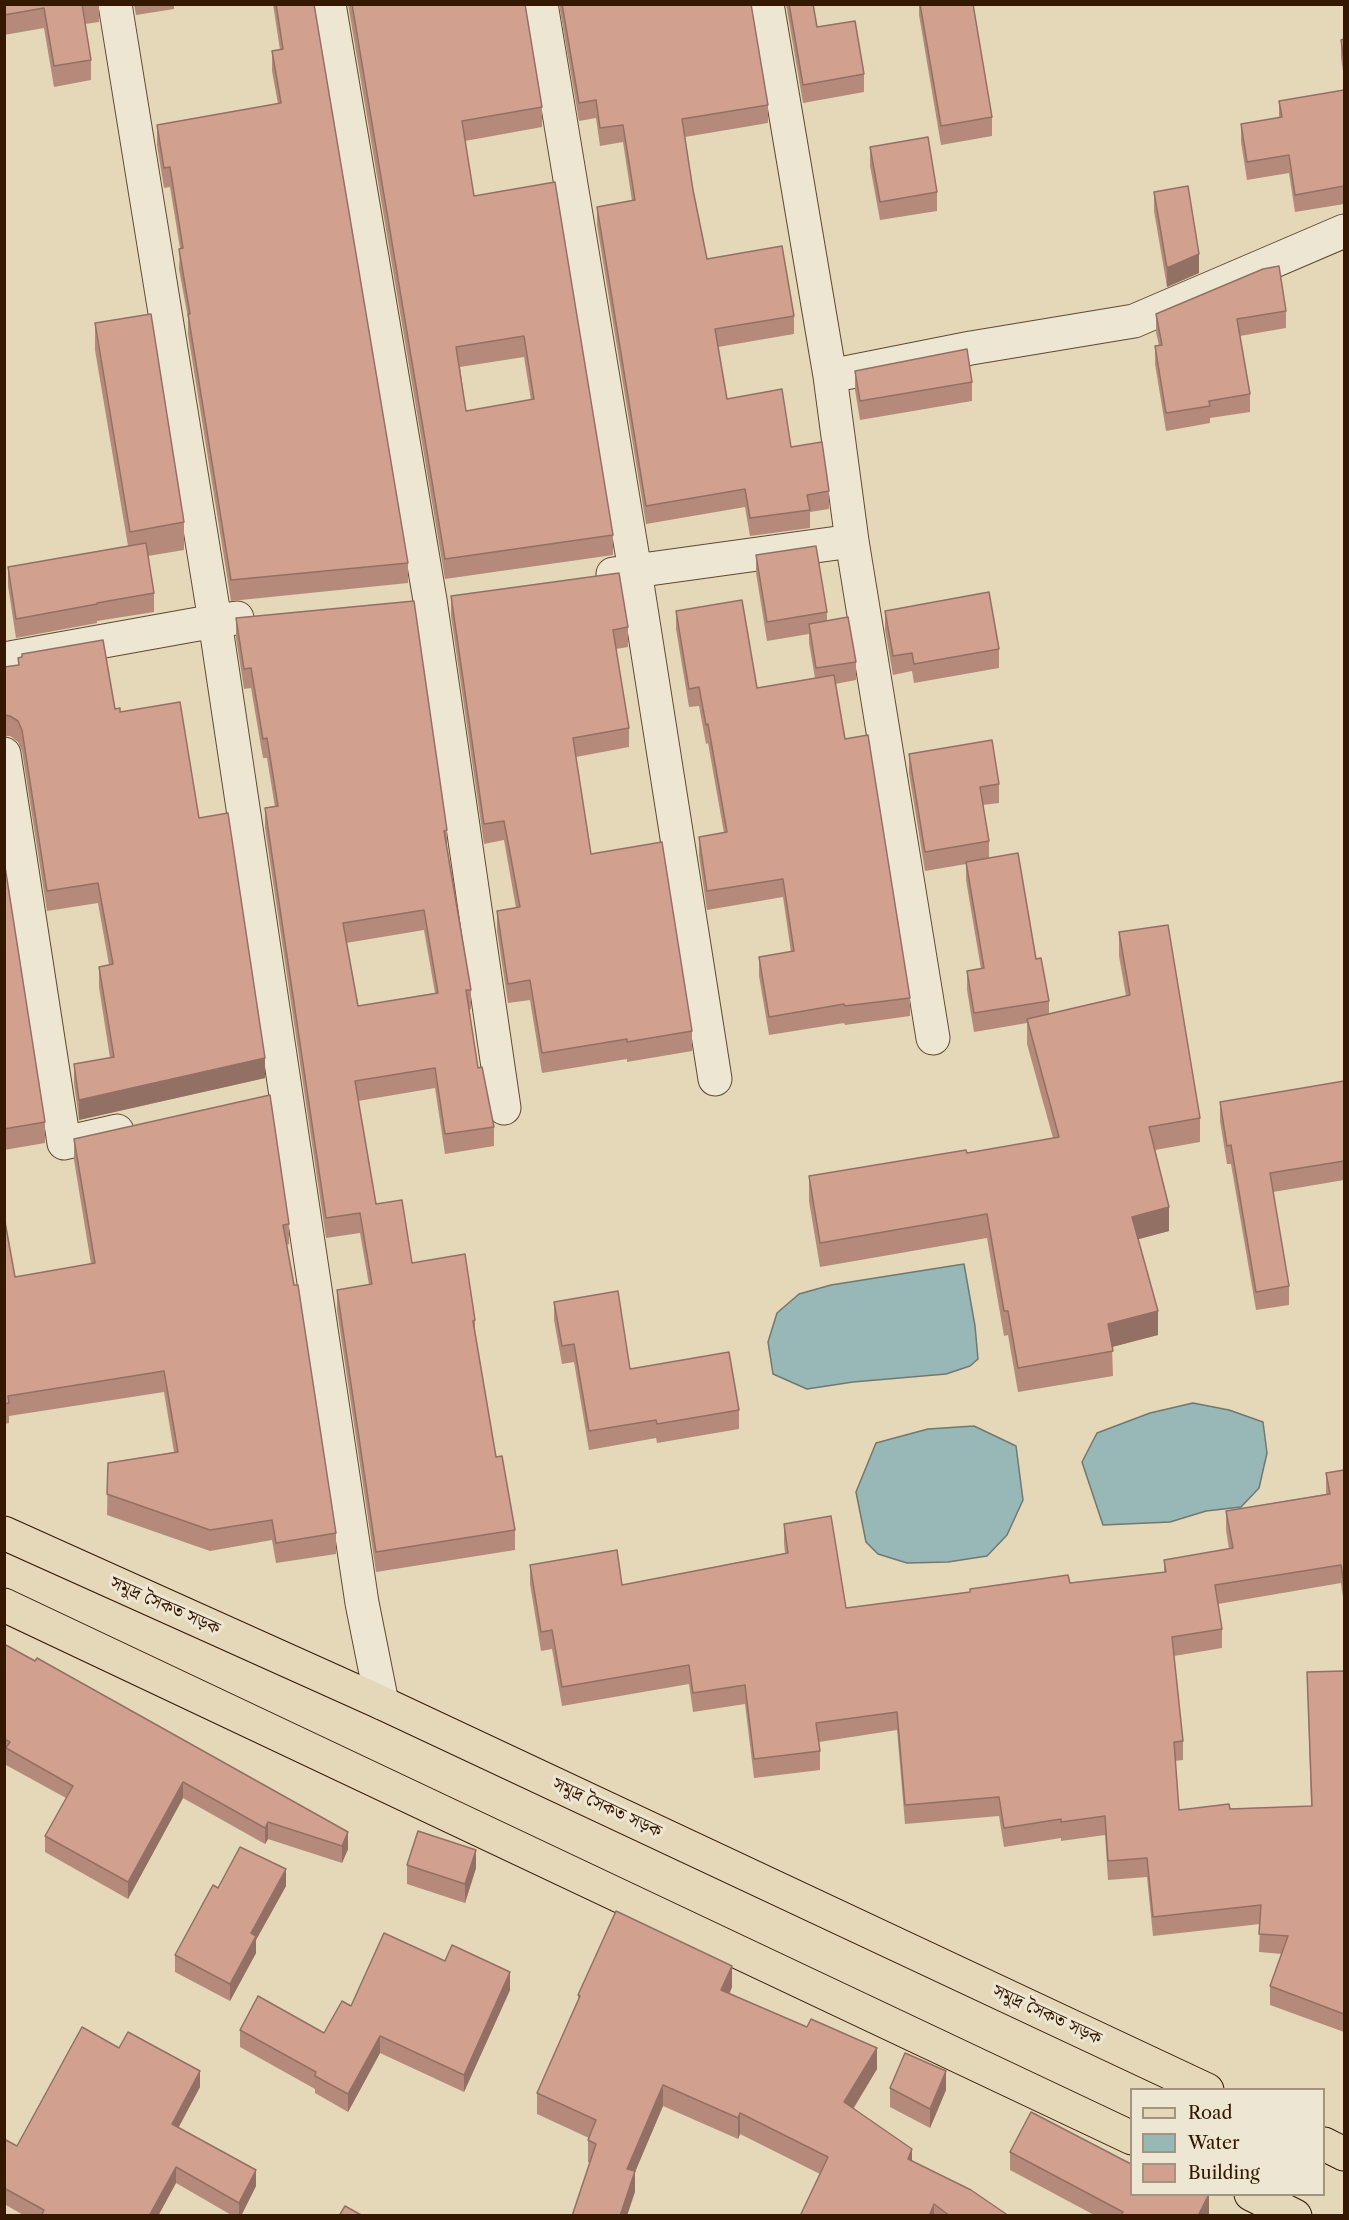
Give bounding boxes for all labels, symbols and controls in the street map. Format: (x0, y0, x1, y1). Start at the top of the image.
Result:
street label: সমুদ্র সৈকত সড়ক (107, 1572, 223, 1640)
street label: সমুদ্র সৈকত সড়ক (549, 1773, 665, 1843)
street label: সমুদ্র সৈকত সড়ক (989, 1980, 1105, 2050)
legend (1130, 2088, 1325, 2196)
text: Road (1188, 2102, 1233, 2124)
text: Water (1188, 2132, 1240, 2154)
text: Building (1188, 2162, 1260, 2184)

